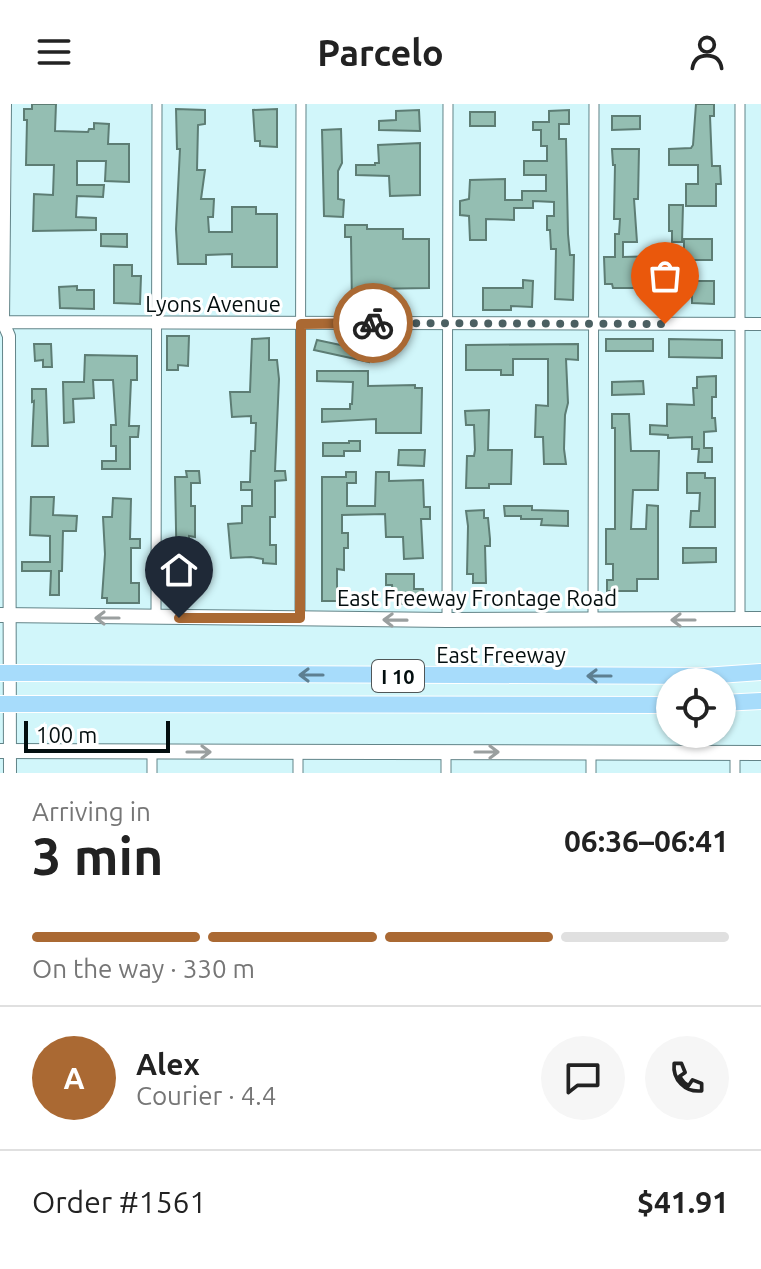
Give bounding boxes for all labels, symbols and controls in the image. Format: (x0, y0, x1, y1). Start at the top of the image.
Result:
icon: menu (32, 30, 76, 74)
icon: person (685, 30, 729, 74)
text: Parcelo (317, 32, 444, 73)
pin (631, 242, 699, 324)
icon: bag (643, 254, 687, 298)
courier (333, 283, 413, 363)
street label: Lyons Avenue (145, 291, 281, 316)
icon: bike (351, 301, 395, 345)
pin (145, 536, 213, 618)
icon: home (157, 548, 201, 592)
street label: East Freeway Frontage Road (337, 585, 617, 610)
one-way arrow (94, 610, 121, 626)
one-way arrow (382, 612, 409, 627)
one-way arrow (670, 612, 697, 628)
street label: East Freeway (436, 642, 566, 667)
road number: I 10 (372, 660, 424, 692)
one-way arrow (298, 667, 325, 683)
one-way arrow (586, 668, 613, 684)
map controls (656, 668, 736, 748)
button: locate (656, 668, 736, 748)
scale bar (24, 717, 170, 753)
text: 100 m (36, 722, 97, 747)
one-way arrow (185, 744, 212, 760)
one-way arrow (473, 744, 500, 760)
text: Arriving in (32, 797, 151, 826)
text: 06:36–06:41 (564, 824, 729, 858)
text: 3 min (32, 827, 163, 885)
text: On the way · 330 m (32, 954, 255, 983)
button: chat (541, 1036, 625, 1120)
button: phone (645, 1036, 729, 1120)
text: Alex (136, 1047, 200, 1081)
text: A (63, 1061, 85, 1095)
text: Courier · 4.4 (136, 1081, 276, 1110)
text: Order #1561 (32, 1185, 206, 1219)
text: $41.91 (637, 1185, 729, 1219)

